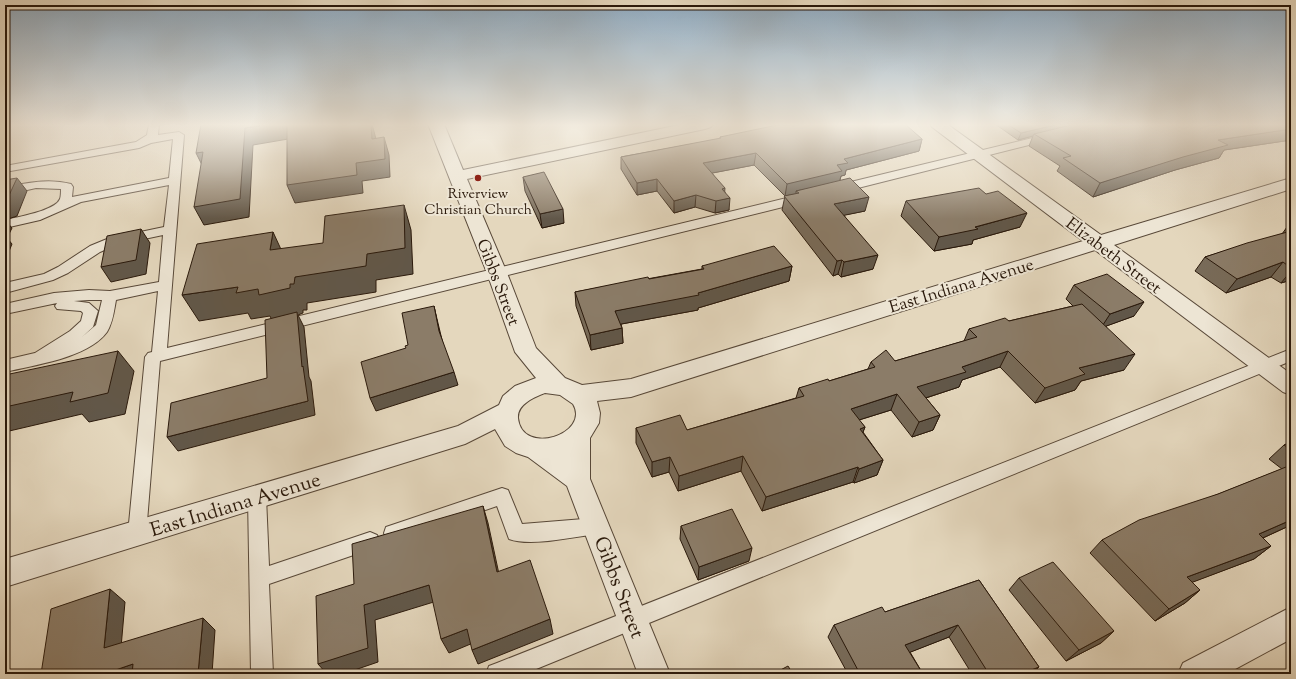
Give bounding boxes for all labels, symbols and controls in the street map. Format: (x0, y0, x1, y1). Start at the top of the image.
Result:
marker: Riverview Christian Church (473, 173, 483, 183)
place label: Riverview Christian Church (424, 185, 532, 221)
street label: Elizabeth Street (1060, 213, 1166, 301)
street label: Gibbs Street (470, 236, 525, 330)
street label: East Indiana Avenue (886, 253, 1037, 320)
street label: East Indiana Avenue (147, 467, 324, 546)
street label: Gibbs Street (585, 533, 650, 643)

